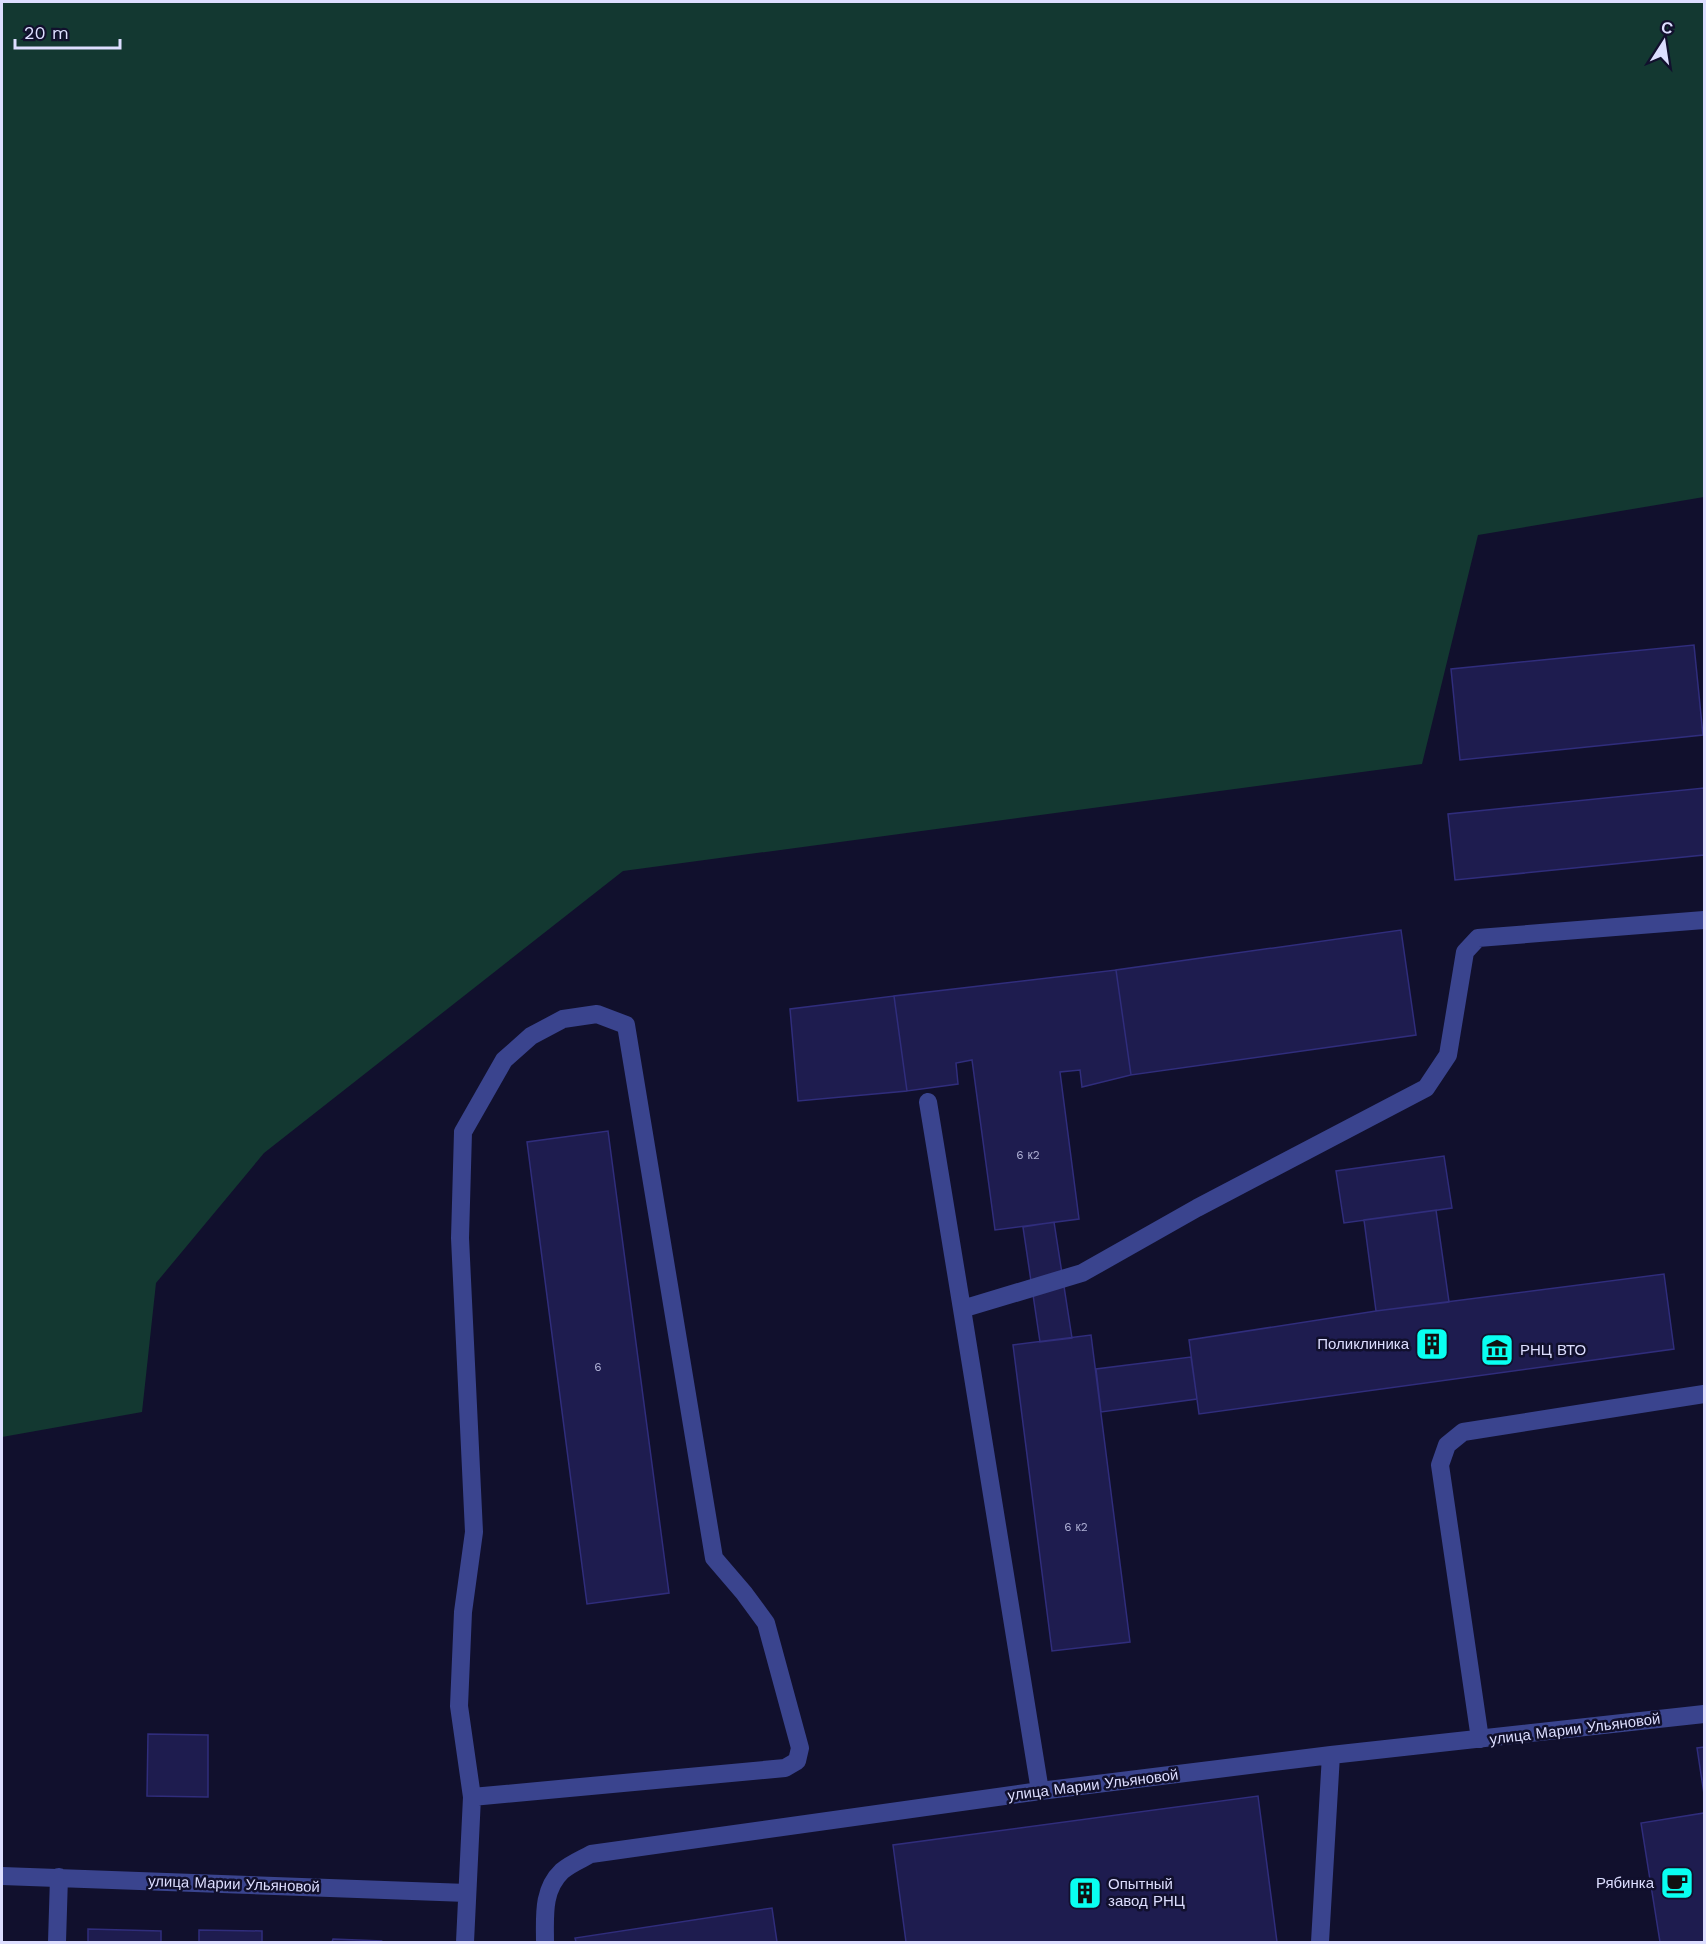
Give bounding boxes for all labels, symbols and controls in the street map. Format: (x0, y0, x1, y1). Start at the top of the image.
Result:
scale bar (15, 12, 120, 50)
north arrow (1634, 12, 1694, 72)
text: С (1659, 17, 1675, 38)
text: 20 m (24, 22, 69, 43)
house number: 6 к2 (1016, 1148, 1040, 1162)
building icon: Поликлиника (1414, 1326, 1450, 1362)
museum icon: РНЦ ВТО (1479, 1332, 1515, 1368)
place label: Поликлиника (1317, 1335, 1410, 1353)
place label: РНЦ ВТО (1520, 1341, 1586, 1359)
house number: 6 (594, 1360, 602, 1374)
house number: 6 к2 (1064, 1520, 1088, 1534)
street label: улица Марии Ульяновой (1489, 1710, 1661, 1748)
street label: улица Марии Ульяновой (1007, 1766, 1179, 1804)
cafe icon: Рябинка (1659, 1865, 1695, 1901)
street label: улица Марии Ульяновой (148, 1872, 320, 1896)
place label: Рябинка (1596, 1874, 1655, 1892)
building icon: Опытный завод РНЦ (1067, 1875, 1103, 1911)
place label: Опытный завод РНЦ (1108, 1875, 1185, 1910)

